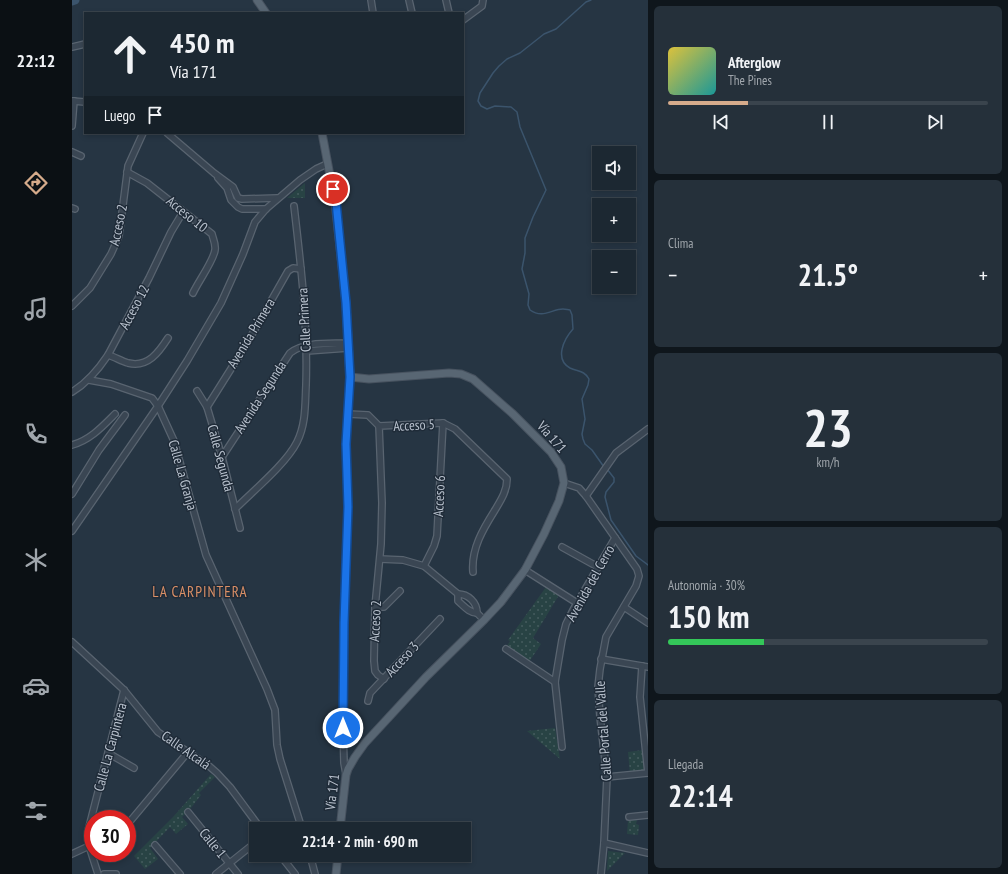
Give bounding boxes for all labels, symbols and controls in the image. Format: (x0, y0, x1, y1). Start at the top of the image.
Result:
text: 450 m (170, 24, 234, 61)
icon: ahead (104, 28, 156, 80)
text: 22:12 (17, 49, 55, 72)
text: Afterglow (728, 53, 780, 72)
text: Vía 171 (170, 60, 217, 83)
text: The Pines (728, 72, 772, 89)
icon: arrive (144, 104, 166, 126)
text: Luego (104, 106, 136, 125)
icon: previous (710, 111, 732, 133)
icon: pause (817, 111, 839, 133)
icon: next (924, 111, 946, 133)
map controls (592, 146, 636, 294)
button: sound (592, 146, 636, 190)
icon: directions (22, 169, 50, 197)
pin (316, 172, 350, 206)
icon: arrive (322, 178, 344, 200)
street label: Acceso 10 (163, 192, 211, 236)
button: + (592, 198, 636, 242)
street label: Acceso 2 (105, 203, 131, 247)
text: Clima (668, 235, 693, 252)
button: − (592, 250, 636, 294)
text: 21.5° (798, 255, 858, 294)
text: − (668, 261, 677, 289)
text: + (979, 261, 988, 289)
street label: Acceso 12 (115, 282, 153, 332)
street label: Calle Primera (293, 287, 315, 353)
icon: music (22, 295, 50, 323)
street label: Avenida Primera (223, 295, 279, 371)
street label: Avenida Segunda (230, 357, 290, 437)
text: 23 (803, 394, 853, 461)
street label: Acceso 5 (393, 415, 435, 435)
street label: Vía 171 (533, 417, 571, 457)
icon: phone (22, 420, 50, 448)
street label: Calle Segunda (203, 422, 239, 494)
street label: Calle La Granja (164, 438, 202, 512)
text: km/h (816, 454, 840, 471)
street label: Acceso 6 (429, 475, 449, 517)
street label: Avenida del Cerro (562, 542, 618, 624)
icon: climate (22, 546, 50, 574)
text: Autonomía · 30% (668, 577, 745, 594)
district label: LA CARPINTERA (152, 582, 248, 601)
text: 150 km (668, 597, 749, 636)
street label: Acceso 2 (365, 600, 385, 642)
street label: Acceso 3 (381, 638, 423, 680)
icon: car (22, 672, 50, 700)
street label: Calle Portal del Valle (591, 680, 615, 782)
street label: Calle La Carpintera (90, 701, 130, 793)
position arrow (322, 707, 364, 749)
street label: Calle Alcalá (158, 727, 214, 773)
text: Llegada (668, 756, 703, 773)
street label: Vía 171 (321, 773, 343, 812)
text: 22:14 (668, 776, 733, 815)
icon: filters (22, 797, 50, 825)
speed limit sign: 30 (84, 810, 136, 862)
street label: Calle 1 (195, 824, 231, 862)
text: 22:14 · 2 min · 690 m (302, 832, 418, 851)

